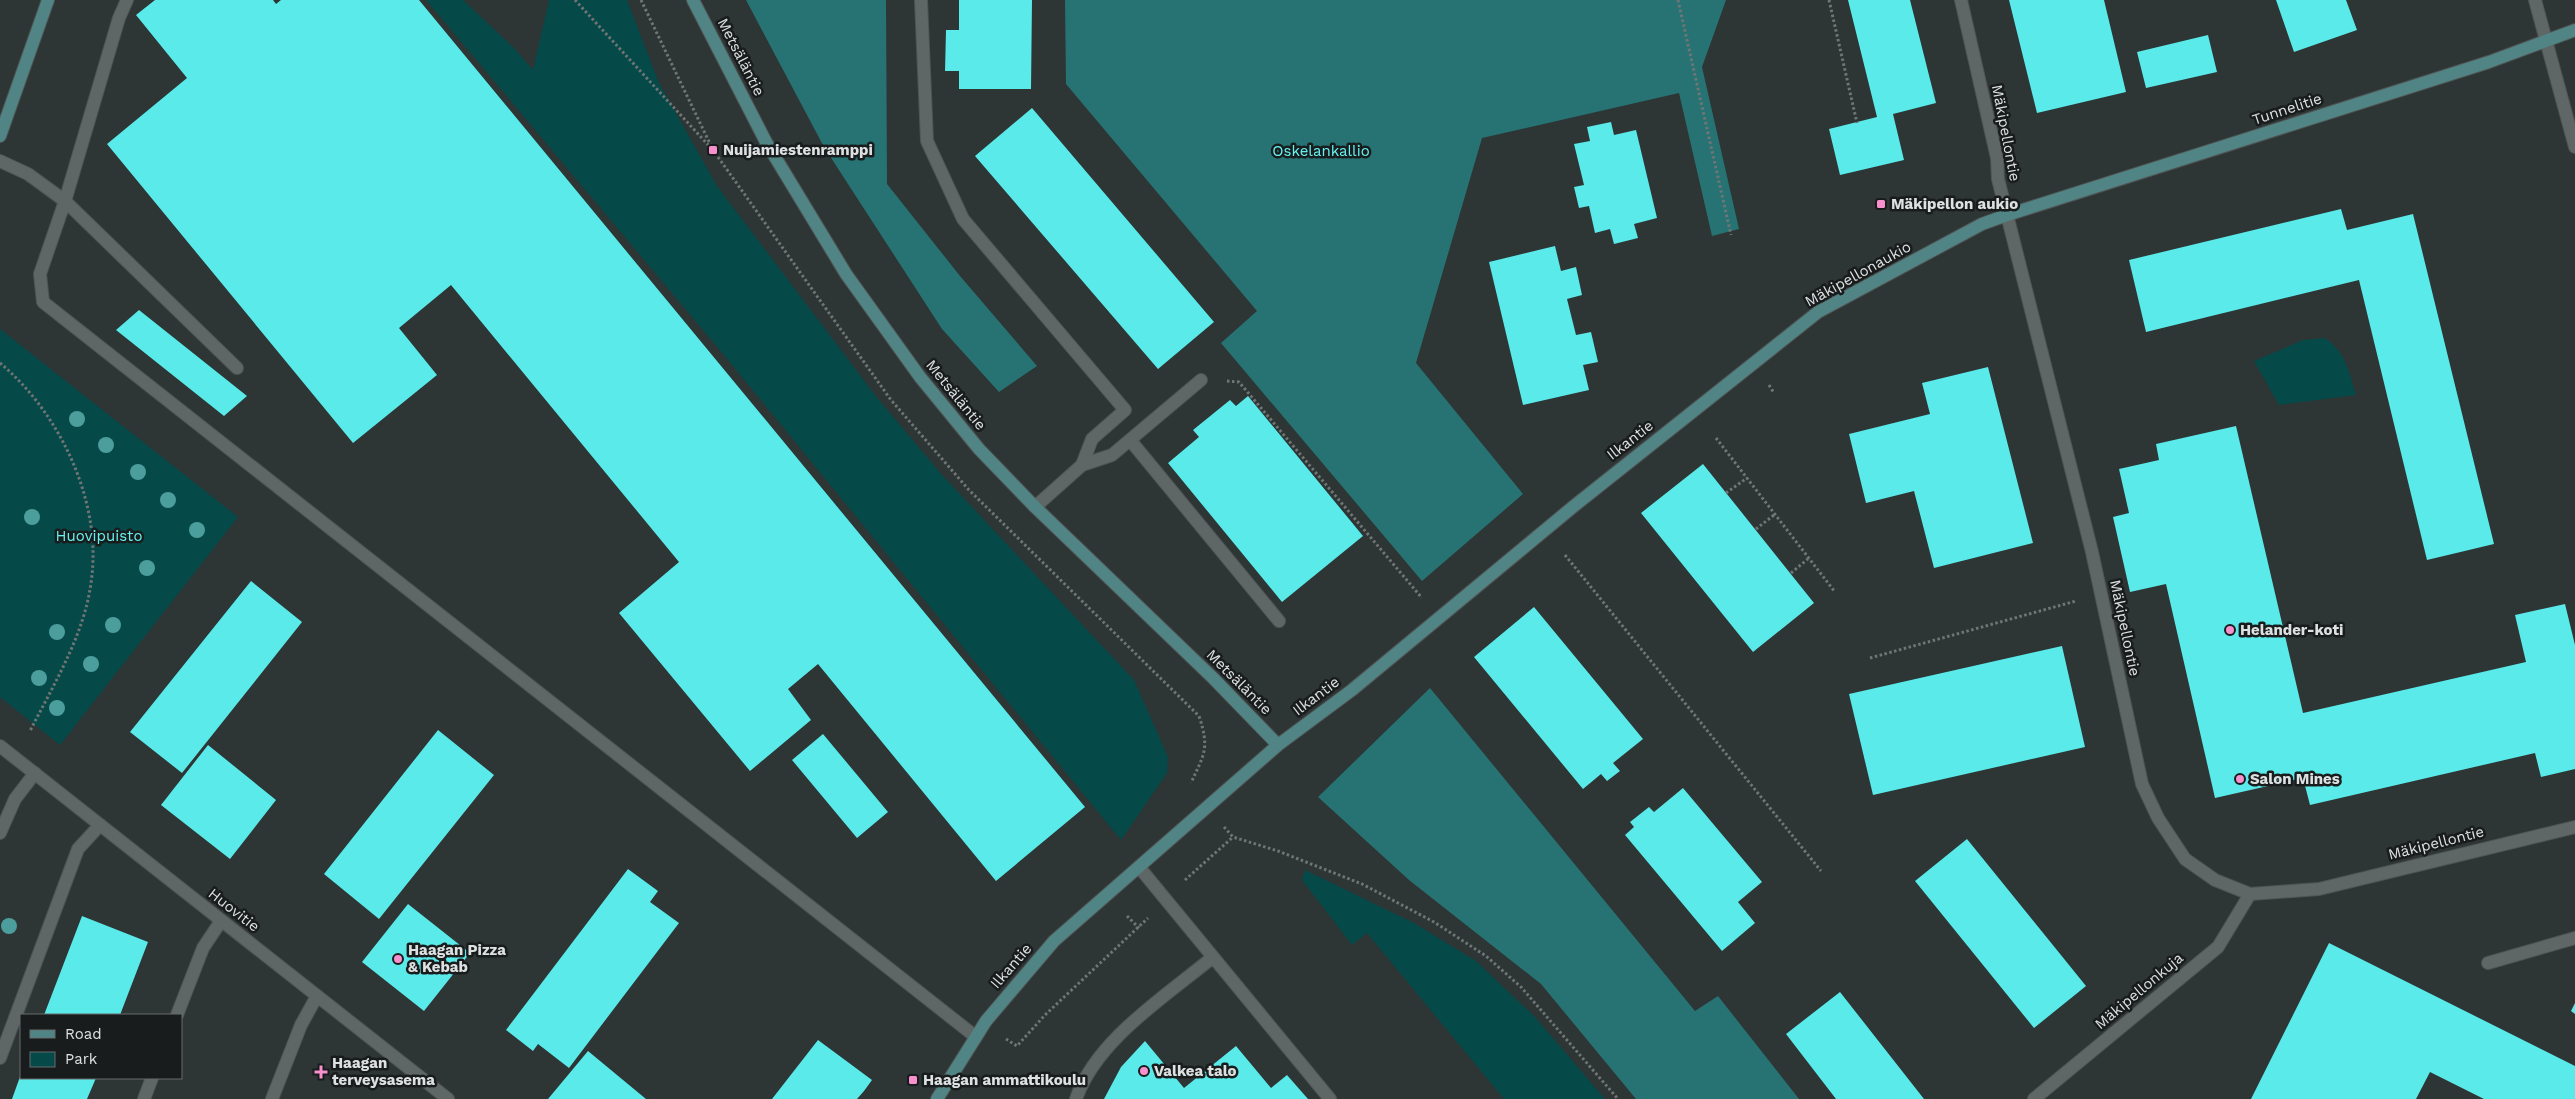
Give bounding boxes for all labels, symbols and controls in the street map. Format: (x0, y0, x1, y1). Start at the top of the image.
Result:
street label: Metsäläntie (714, 15, 768, 99)
street label: Mäkipellontie (1988, 83, 2024, 183)
street label: Tunnelitie (2250, 89, 2324, 129)
place label: Nuijamiestenramppi (723, 141, 873, 159)
park label: Oskelankallio (1272, 142, 1370, 160)
marker: Nuijamiestenramppi (707, 144, 719, 156)
place label: Mäkipellon aukio (1891, 195, 2018, 213)
marker: Mäkipellon aukio (1875, 198, 1887, 210)
street label: Mäkipellonaukio (1802, 237, 1914, 311)
street label: Metsäläntie (922, 356, 990, 434)
street label: Ilkantie (1603, 416, 1657, 464)
park label: Huovipuisto (56, 527, 142, 545)
street label: Mäkipellontie (2106, 578, 2144, 678)
place label: Helander-koti (2240, 621, 2343, 639)
marker: Helander-koti (2224, 624, 2236, 636)
street label: Metsäläntie (1203, 646, 1275, 718)
street label: Ilkantie (1289, 673, 1343, 719)
place label: Salon Mines (2250, 770, 2340, 788)
marker: Salon Mines (2234, 773, 2246, 785)
street label: Mäkipellontie (2386, 822, 2486, 864)
street label: Huovitie (205, 884, 263, 936)
street label: Ilkantie (987, 940, 1035, 992)
place label: Haagan Pizza & Kebab (408, 941, 506, 976)
street label: Mäkipellonkuja (2091, 949, 2187, 1033)
marker: Haagan Pizza & Kebab (392, 953, 404, 965)
legend (20, 1014, 182, 1079)
text: Road (65, 1025, 102, 1043)
text: Park (65, 1050, 98, 1068)
place label: Haagan terveysasema (332, 1054, 435, 1089)
place label: Valkea talo (1154, 1062, 1237, 1080)
marker: Haagan terveysasema (314, 1065, 328, 1079)
marker: Valkea talo (1138, 1065, 1150, 1077)
place label: Haagan ammattikoulu (923, 1071, 1086, 1089)
marker: Haagan ammattikoulu (907, 1074, 919, 1086)

